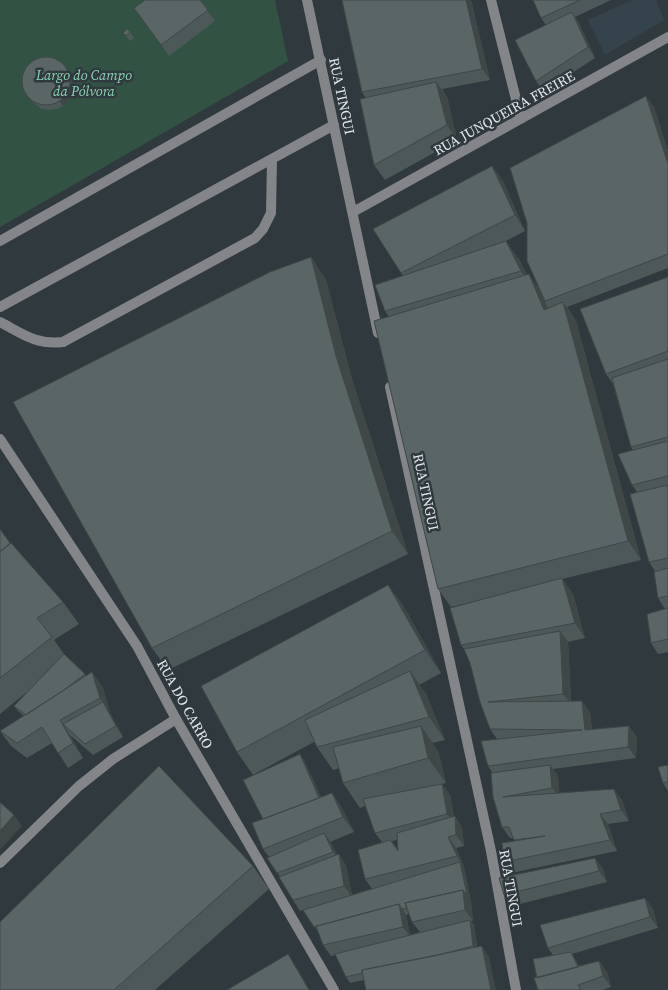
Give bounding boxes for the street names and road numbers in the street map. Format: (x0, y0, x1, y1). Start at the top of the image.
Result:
street label: RUA TINGUI (324, 56, 360, 136)
street label: RUA JUNQUEIRA FREIRE (430, 66, 578, 160)
street label: RUA TINGUI (408, 452, 444, 532)
street label: RUA DO CARRO (152, 656, 218, 752)
street label: RUA TINGUI (494, 848, 528, 928)

